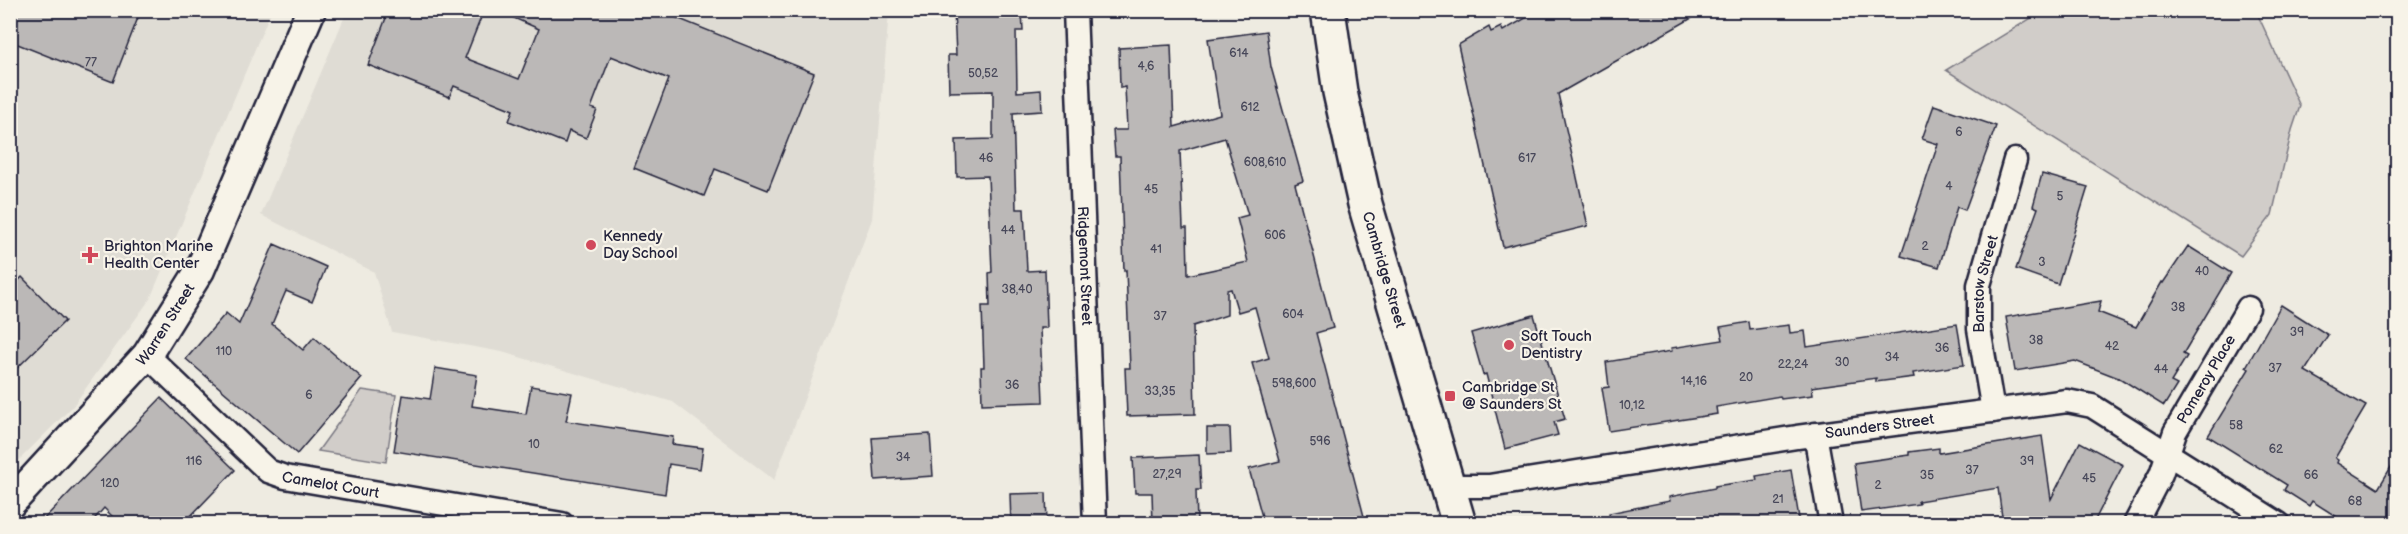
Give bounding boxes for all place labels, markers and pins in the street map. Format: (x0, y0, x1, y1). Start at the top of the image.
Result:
place label: Kennedy Day School (603, 227, 678, 263)
place label: Brighton Marine Health Center (104, 237, 213, 273)
marker: Kennedy Day School (584, 238, 598, 252)
marker: Brighton Marine Health Center (81, 246, 99, 264)
place label: Soft Touch Dentistry (1521, 327, 1592, 363)
marker: Soft Touch Dentistry (1502, 338, 1516, 352)
place label: Cambridge St @ Saunders St (1462, 378, 1562, 414)
marker: Cambridge St @ Saunders St (1443, 389, 1457, 403)

